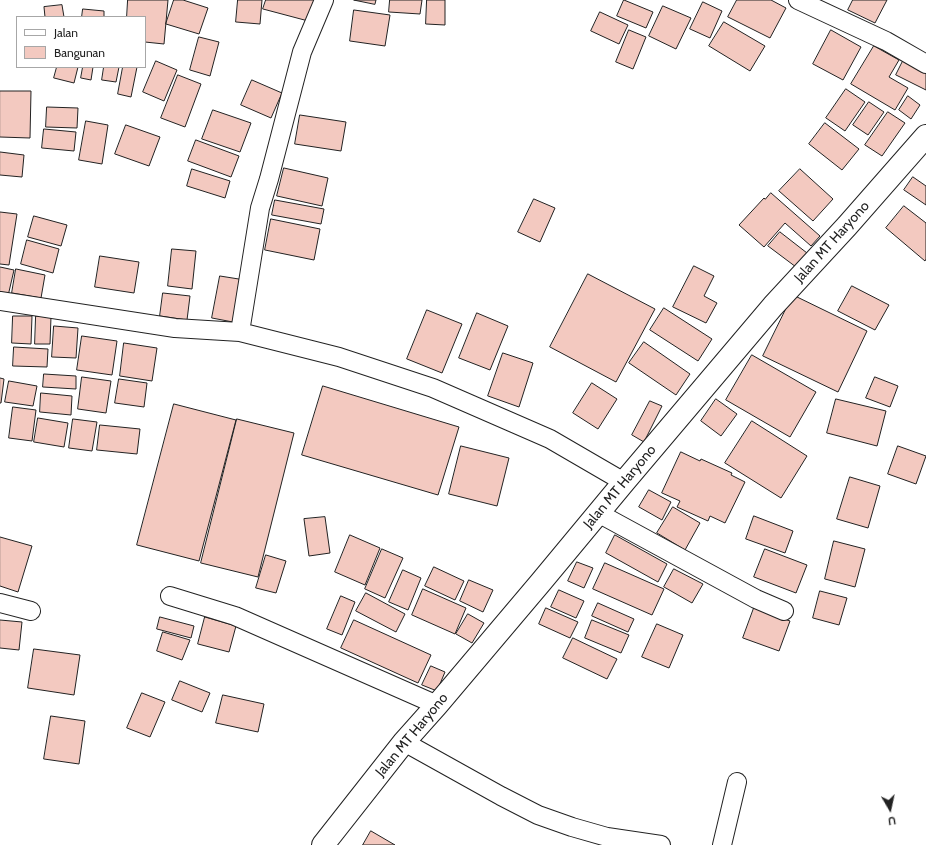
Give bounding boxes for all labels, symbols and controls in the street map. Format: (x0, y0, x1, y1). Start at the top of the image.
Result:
legend (16, 16, 146, 68)
text: Jalan (54, 25, 78, 40)
text: Bangunan (54, 45, 105, 60)
street label: Jalan MT Haryono (791, 198, 873, 286)
street label: Jalan MT Haryono (580, 442, 660, 532)
street label: Jalan MT Haryono (372, 690, 452, 780)
north arrow (870, 789, 910, 829)
text: U (887, 813, 897, 828)

